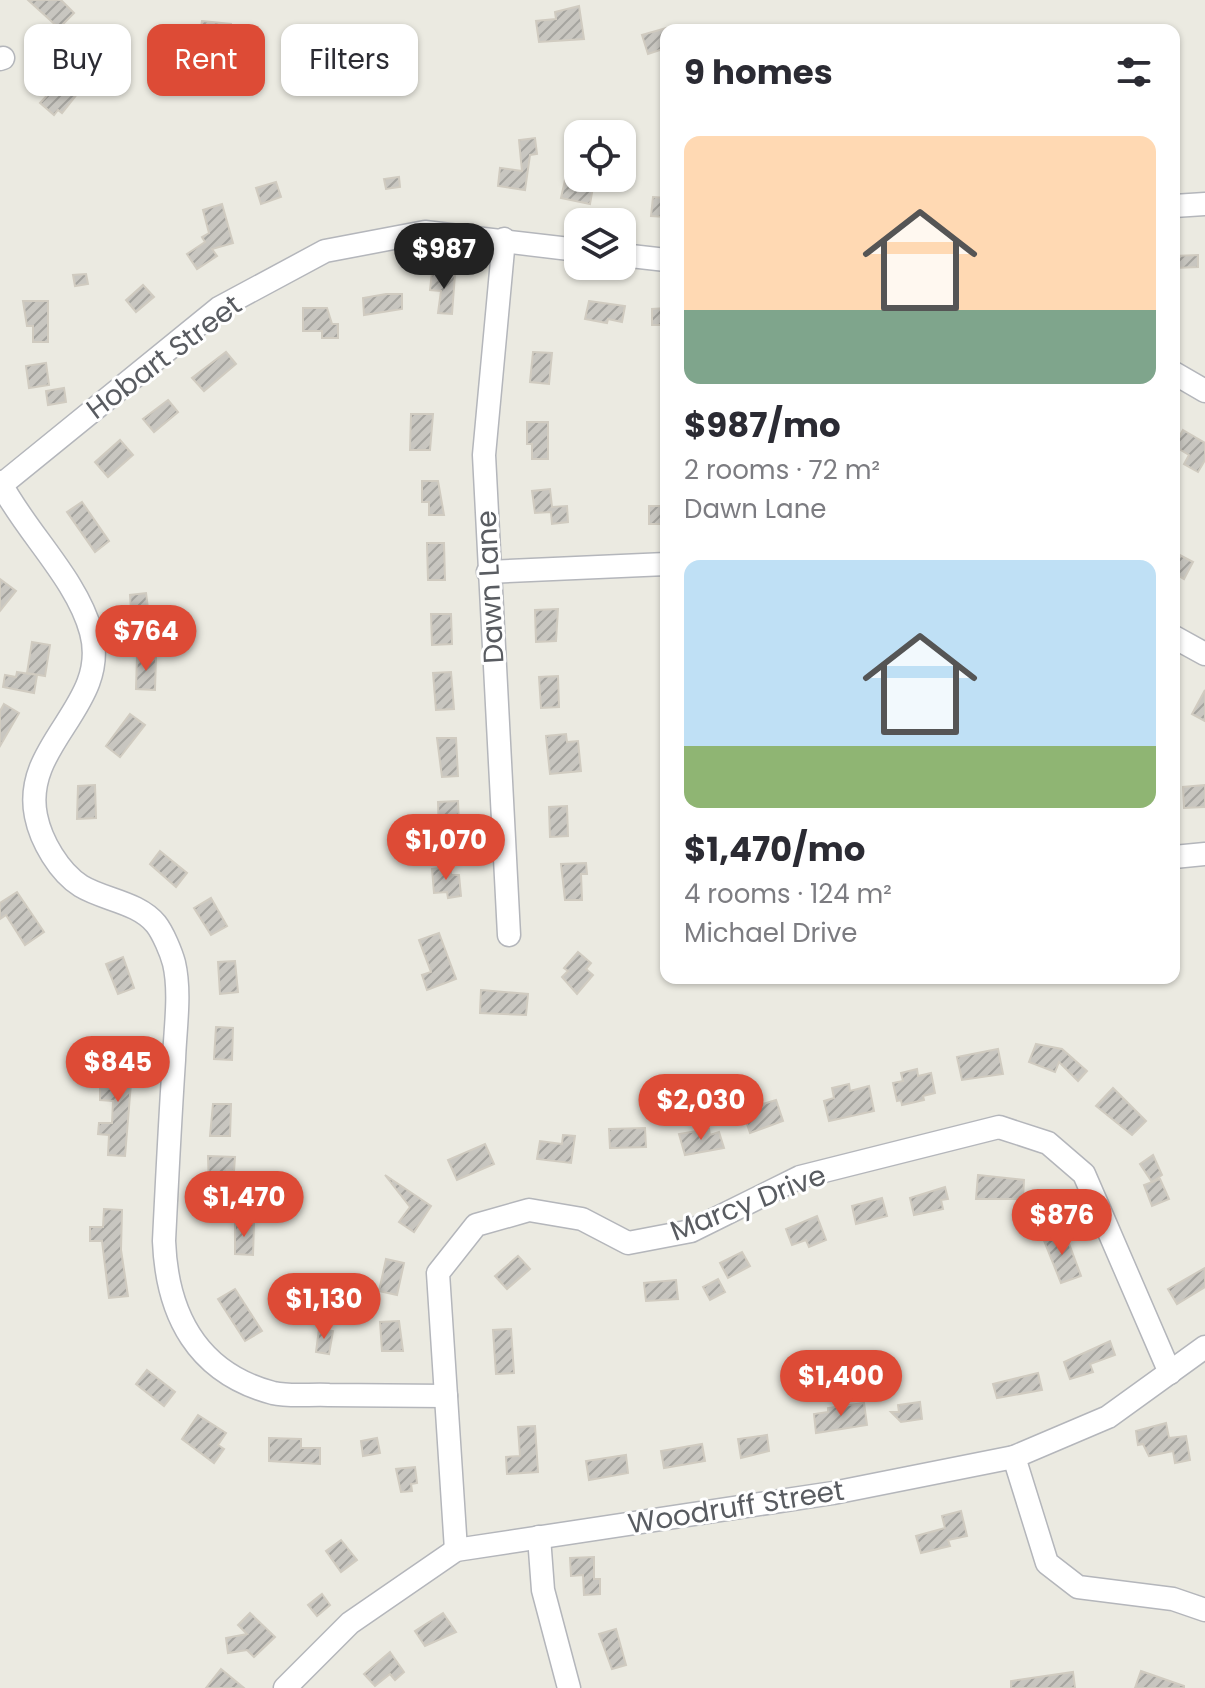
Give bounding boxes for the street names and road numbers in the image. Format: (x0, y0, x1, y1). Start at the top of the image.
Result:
street label: Hobart Street (78, 286, 250, 428)
street label: Dawn Lane (467, 509, 513, 665)
street label: Marcy Drive (664, 1155, 832, 1251)
street label: Woodruff Street (625, 1471, 847, 1543)

